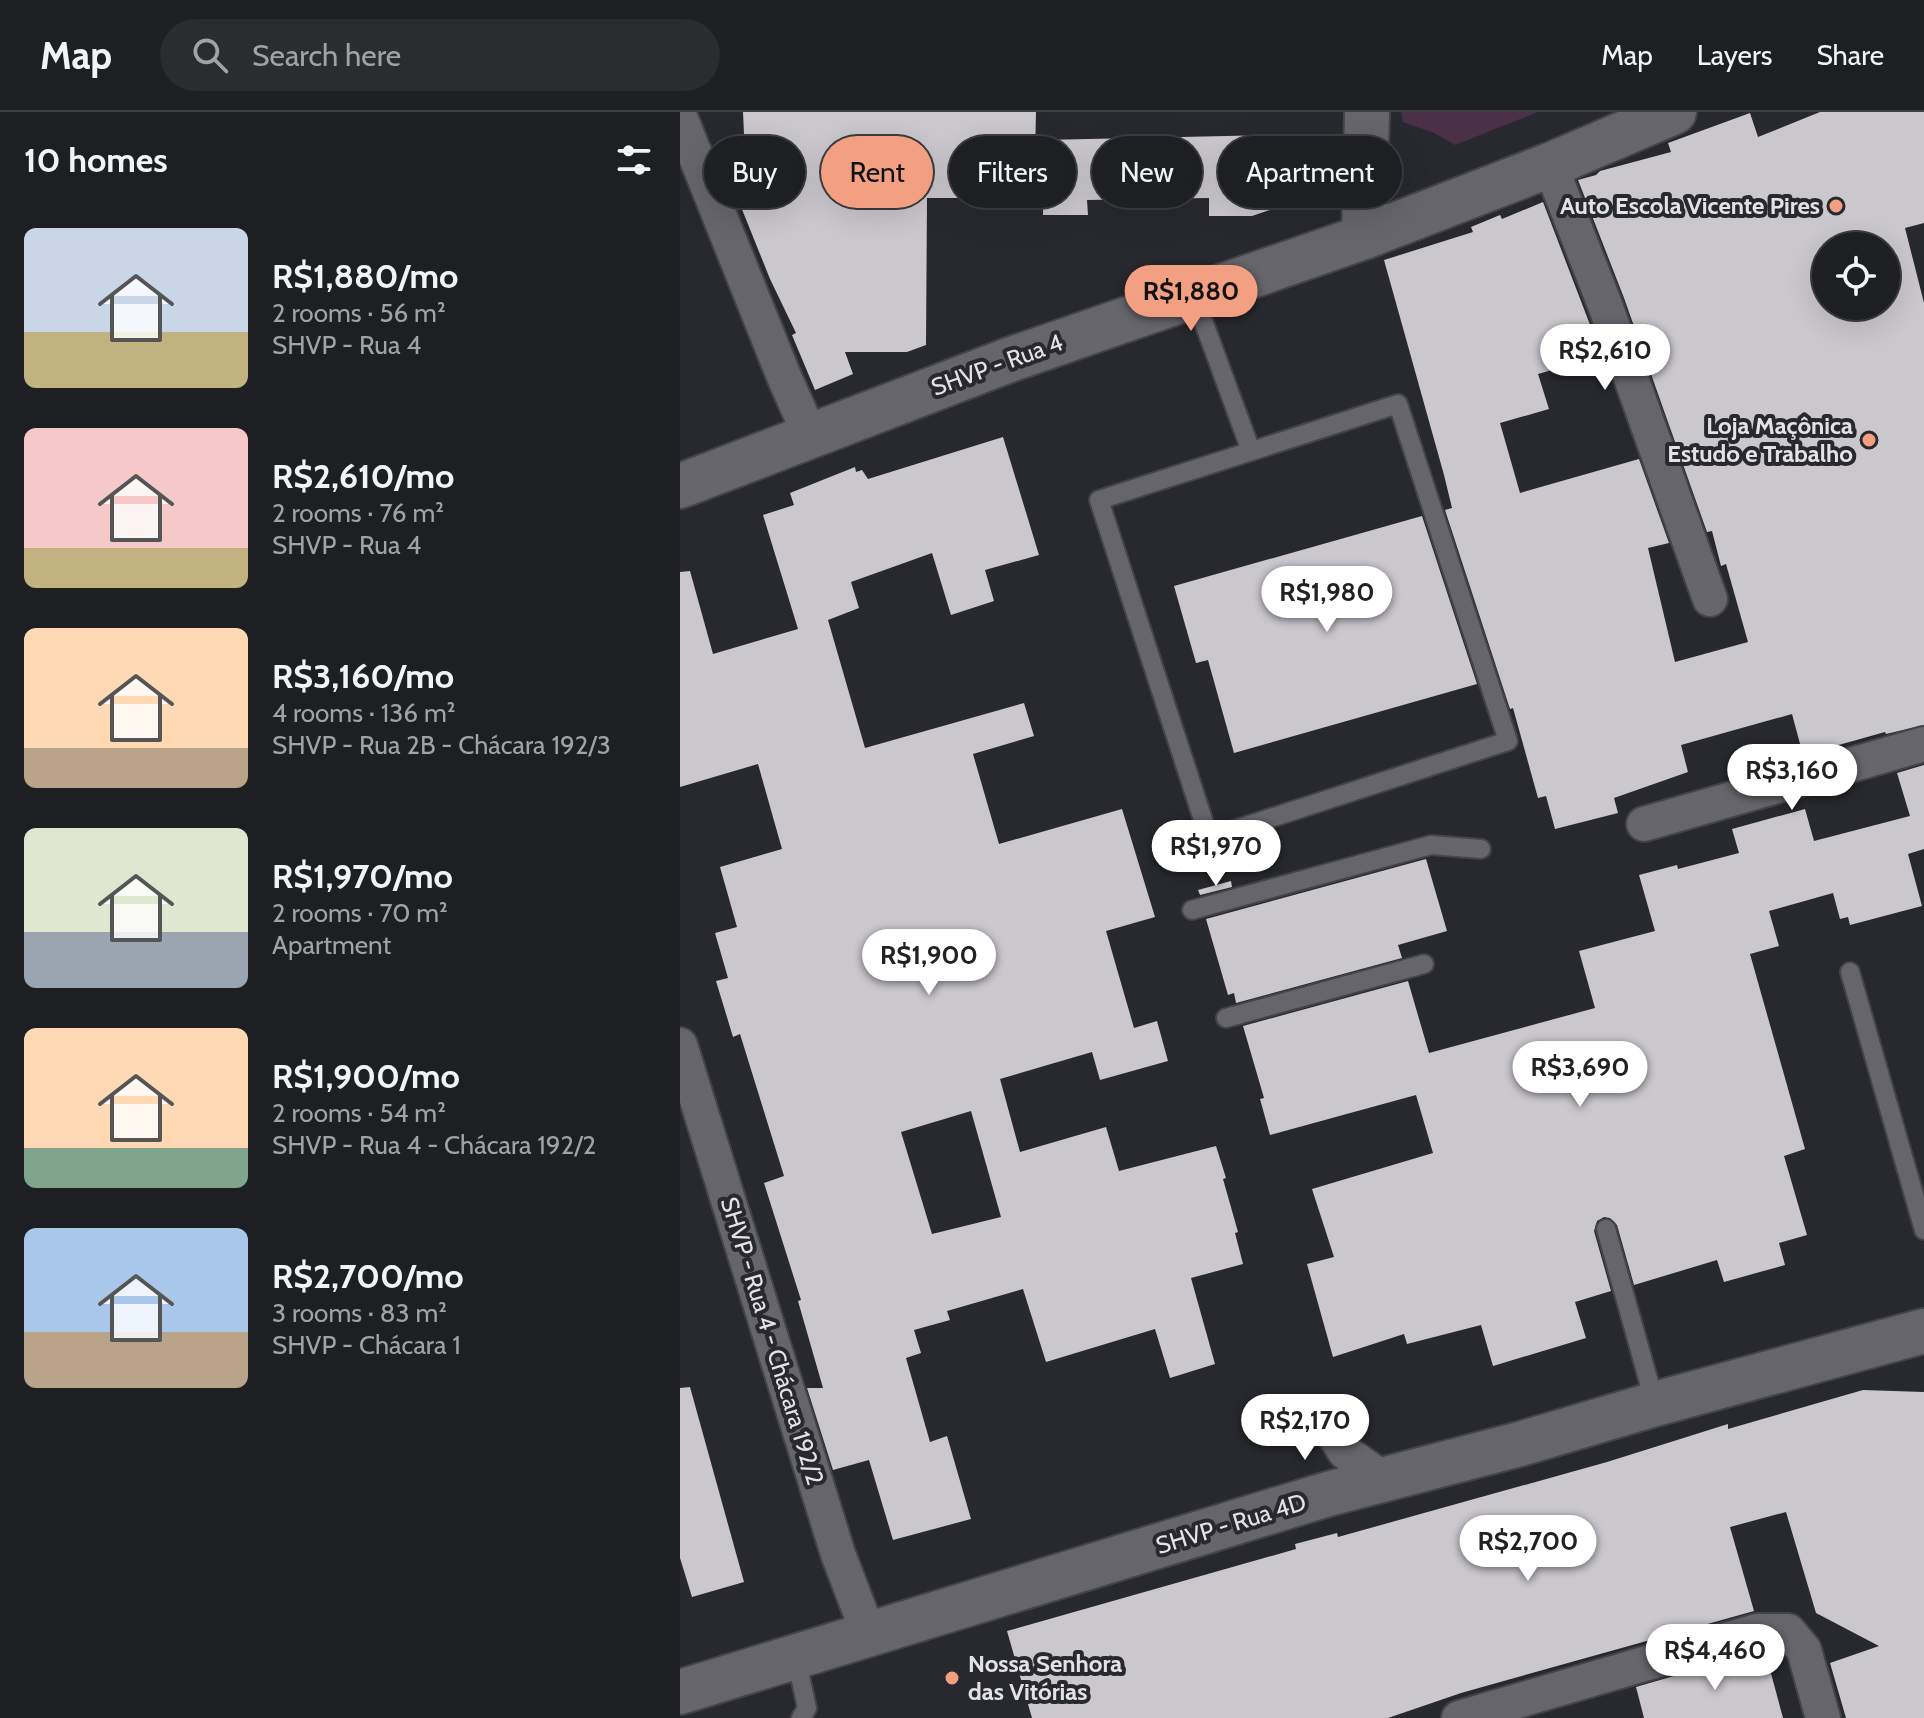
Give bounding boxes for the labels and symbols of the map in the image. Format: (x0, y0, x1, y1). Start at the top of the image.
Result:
place label: Auto Escola Vicente Pires (1560, 191, 1820, 220)
marker: Auto Escola Vicente Pires (1827, 197, 1845, 215)
pin: R$1,880 (1117, 265, 1265, 333)
pin: R$2,610 (1531, 324, 1679, 392)
street label: SHVP - Rua 4 (927, 327, 1067, 402)
place label: Loja Maçônica Estudo e Trabalho (1667, 411, 1853, 468)
marker: Loja Maçônica Estudo e Trabalho (1860, 431, 1878, 449)
pin: R$1,980 (1253, 566, 1401, 634)
pin: R$3,160 (1718, 744, 1866, 812)
pin: R$1,970 (1142, 820, 1290, 888)
pin: R$1,900 (855, 929, 1003, 997)
pin: R$3,690 (1506, 1041, 1654, 1109)
street label: SHVP - Rua 4 - Chácara 192/2 (715, 1194, 830, 1488)
pin: R$2,170 (1231, 1394, 1379, 1462)
street label: SHVP - Rua 4D (1152, 1487, 1309, 1560)
pin: R$2,700 (1454, 1515, 1602, 1583)
pin: R$4,460 (1641, 1624, 1789, 1692)
place label: Nossa Senhora das Vitórias (968, 1649, 1122, 1706)
marker: Nossa Senhora das Vitórias (943, 1669, 961, 1687)

